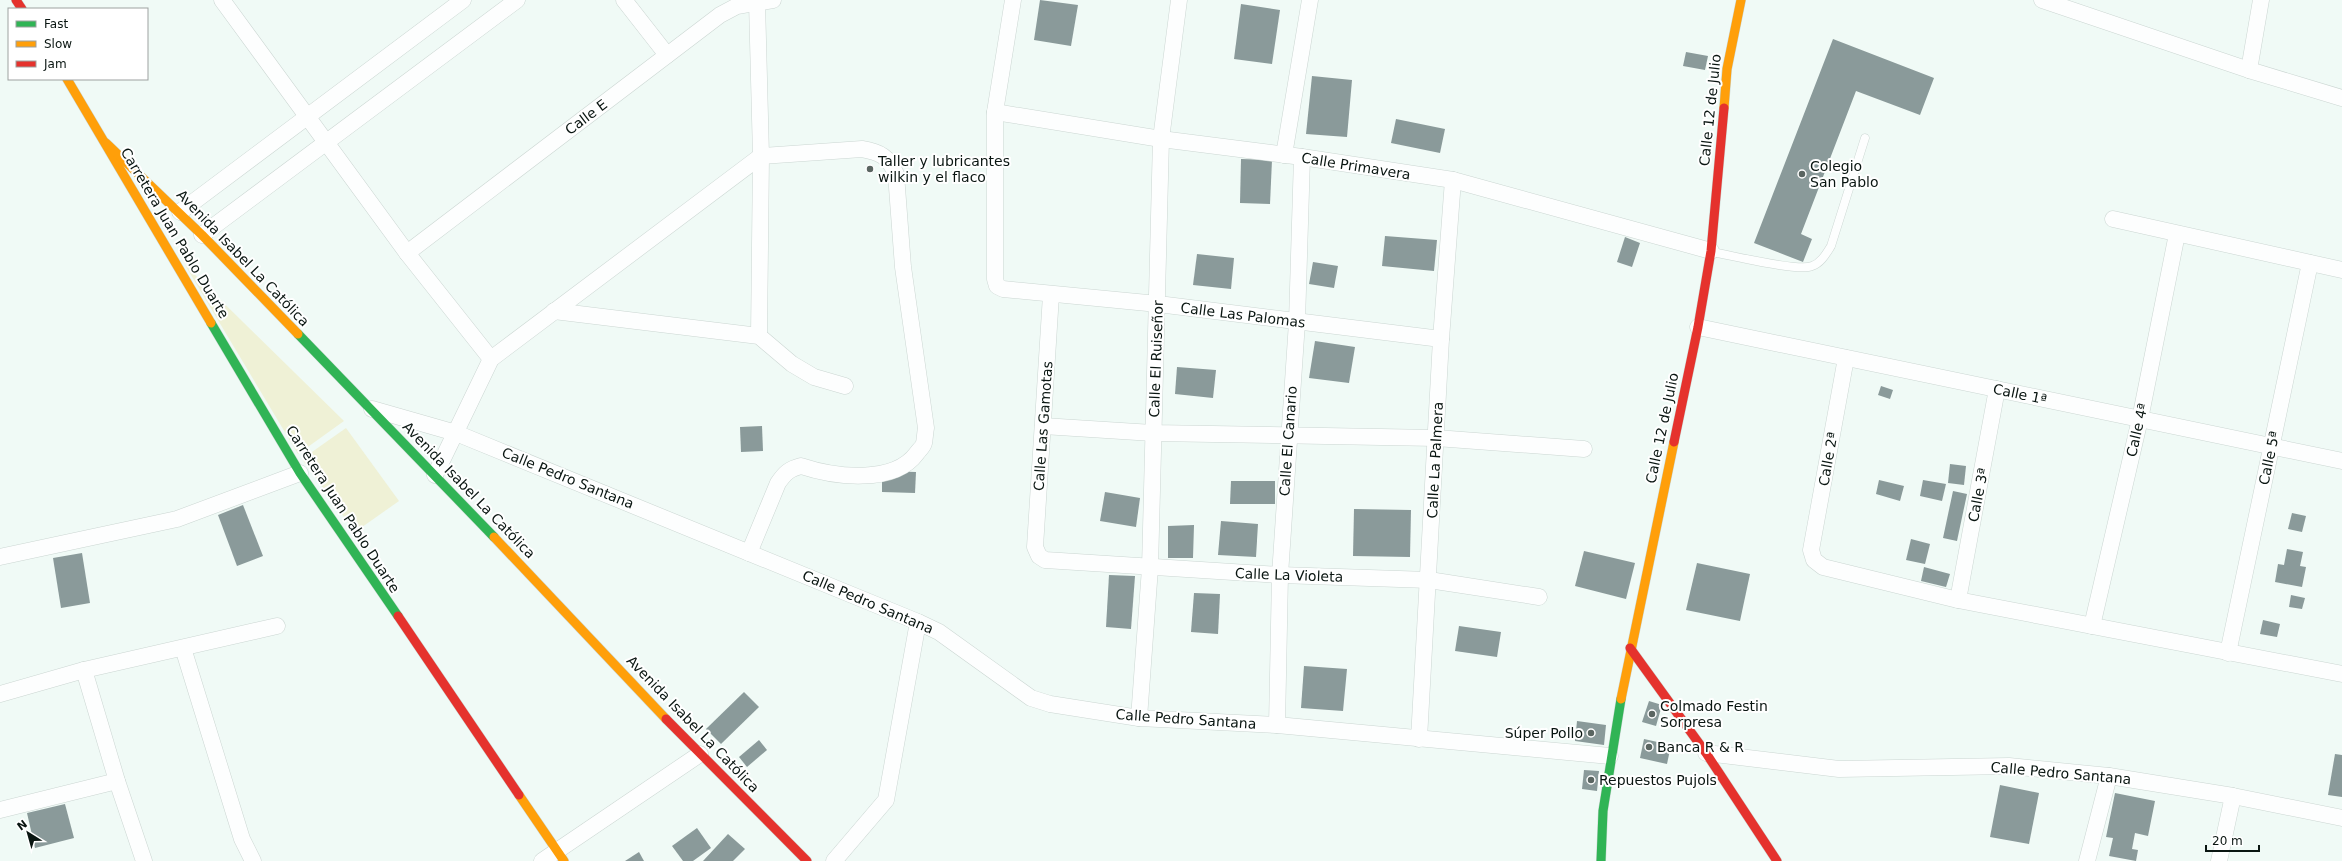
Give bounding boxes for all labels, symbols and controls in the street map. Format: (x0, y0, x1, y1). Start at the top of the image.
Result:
legend (8, 8, 148, 80)
text: Fast (44, 17, 68, 31)
text: Slow (44, 37, 72, 51)
street label: Calle 12 de Julio (1696, 53, 1724, 167)
text: Jam (43, 57, 67, 71)
street label: Calle E (562, 96, 610, 138)
street label: Carretera Juan Pablo Duarte (118, 145, 232, 321)
street label: Calle Primavera (1300, 149, 1412, 183)
place label: Taller y lubricantes wilkin y el flaco (877, 153, 1010, 185)
place label: Colegio San Pablo (1810, 158, 1879, 190)
marker: Taller y lubricantes wilkin y el flaco (865, 164, 875, 174)
marker: Colegio San Pablo (1797, 169, 1807, 179)
street label: Avenida Isabel La Católica (174, 186, 312, 330)
street label: Calle Las Palomas (1180, 299, 1306, 331)
street label: Calle El Ruiseñor (1146, 300, 1166, 418)
street label: Calle Las Gamotas (1030, 360, 1056, 492)
street label: Calle 12 de Julio (1642, 371, 1682, 485)
street label: Calle 1ª (1992, 380, 2048, 408)
street label: Calle El Canario (1276, 385, 1300, 497)
street label: Calle La Palmera (1424, 401, 1446, 519)
street label: Calle 4ª (2123, 402, 2151, 458)
street label: Avenida Isabel La Católica (400, 418, 538, 562)
street label: Carretera Juan Pablo Duarte (283, 422, 403, 596)
street label: Calle 5ª (2255, 430, 2283, 486)
street label: Calle 2ª (1815, 431, 1841, 487)
street label: Calle Pedro Santana (500, 444, 636, 512)
street label: Calle 3ª (1965, 467, 1991, 523)
street label: Calle La Violeta (1235, 565, 1343, 585)
street label: Calle Pedro Santana (800, 567, 936, 637)
street label: Avenida Isabel La Católica (624, 652, 762, 796)
place label: Colmado Festin Sorpresa (1660, 698, 1768, 730)
street label: Calle Pedro Santana (1115, 706, 1257, 732)
marker: Colmado Festin Sorpresa (1647, 709, 1657, 719)
place label: Súper Pollo (1505, 725, 1583, 741)
marker: Súper Pollo (1586, 728, 1596, 738)
place label: Banca R & R (1657, 739, 1744, 755)
marker: Banca R & R (1644, 742, 1654, 752)
street label: Calle Pedro Santana (1990, 759, 2132, 787)
place label: Repuestos Pujols (1599, 772, 1717, 788)
marker: Repuestos Pujols (1586, 775, 1596, 785)
north arrow (8, 813, 48, 853)
text: N (15, 817, 30, 833)
scale bar (2206, 827, 2259, 853)
text: 20 m (2212, 834, 2243, 848)

